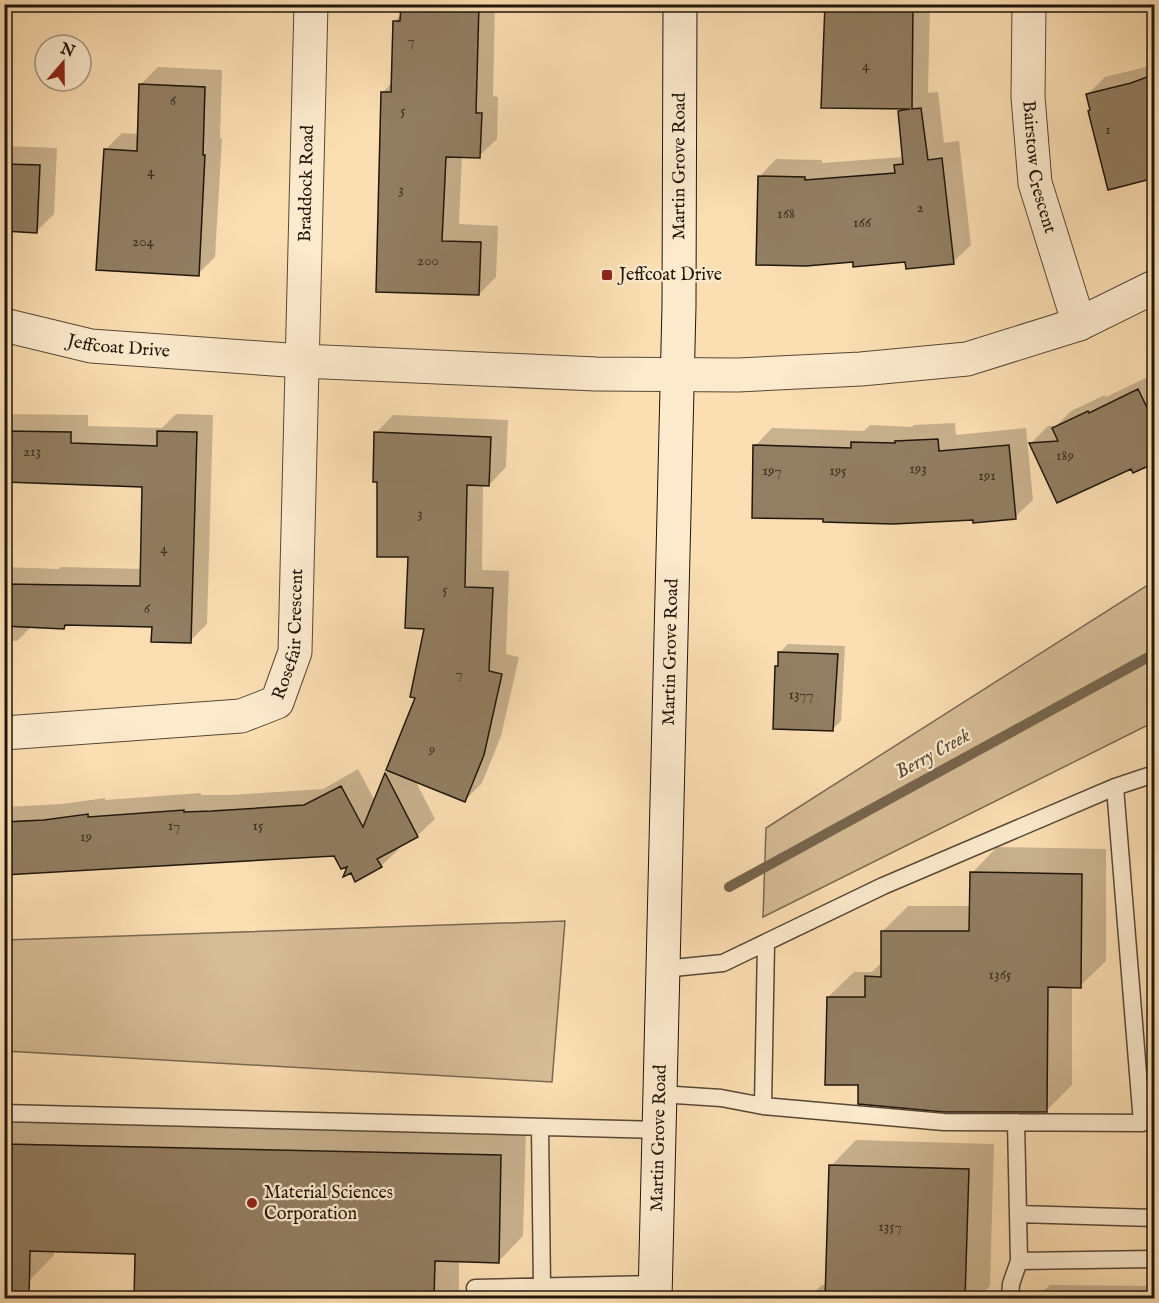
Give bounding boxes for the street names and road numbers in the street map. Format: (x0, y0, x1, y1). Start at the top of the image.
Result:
street label: Martin Grove Road (668, 92, 691, 240)
street label: Bairstow Crescent (1017, 100, 1061, 236)
street label: Braddock Road (294, 124, 320, 242)
street label: Jeffcoat Drive (63, 329, 171, 363)
street label: Rosefair Crescent (267, 568, 309, 703)
street label: Martin Grove Road (657, 578, 684, 726)
street label: Martin Grove Road (646, 1064, 672, 1212)

